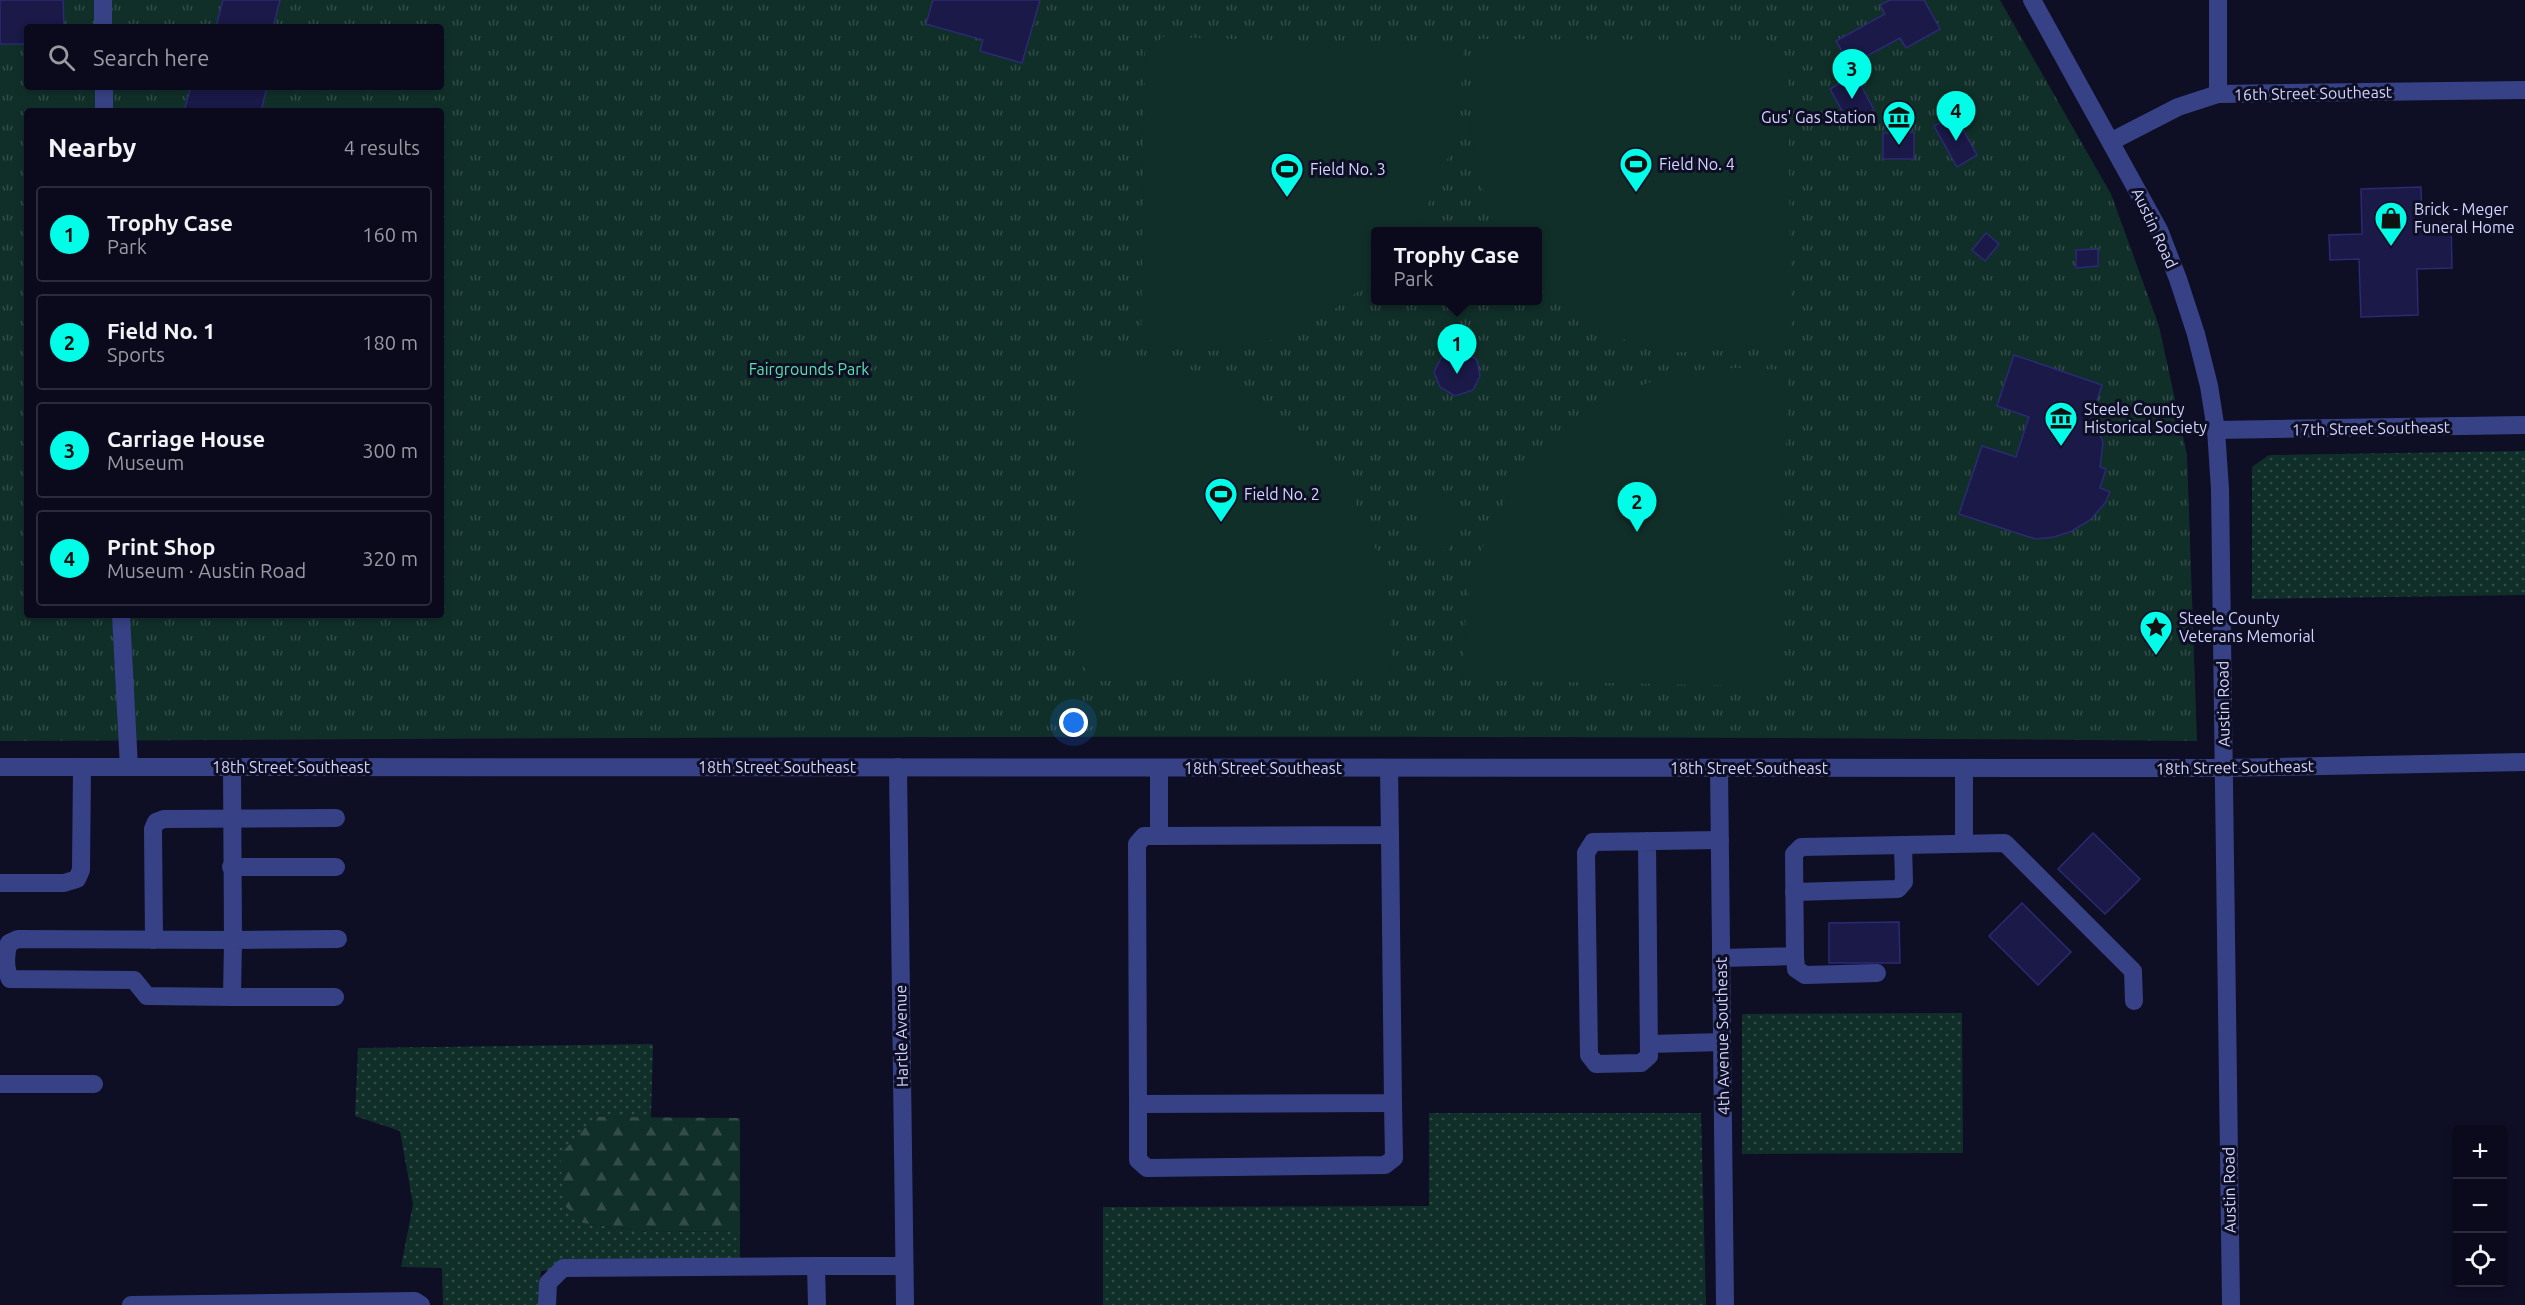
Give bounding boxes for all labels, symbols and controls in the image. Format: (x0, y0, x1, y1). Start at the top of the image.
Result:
search box (24, 24, 444, 90)
icon: search (45, 41, 78, 74)
text: Search here (93, 45, 209, 70)
pin: 3 (1832, 50, 1872, 99)
street label: 16th Street Southeast (2234, 83, 2393, 103)
pin: 4 (1936, 92, 1976, 141)
museum icon: Gus' Gas Station (1881, 99, 1917, 146)
place label: Gus' Gas Station (1761, 108, 1876, 126)
text: Nearby (48, 133, 136, 162)
text: 4 results (344, 136, 420, 159)
sports icon: Field No. 4 (1618, 146, 1654, 193)
sports icon: Field No. 3 (1269, 151, 1305, 198)
place label: Field No. 4 (1659, 155, 1735, 173)
place label: Field No. 3 (1310, 160, 1386, 178)
street label: Austin Road (2129, 185, 2181, 271)
shop icon: Brick - Meger Funeral Home (2373, 200, 2409, 247)
place label: Brick - Meger Funeral Home (2414, 200, 2515, 236)
text: Trophy Case (107, 210, 233, 235)
text: 1 (64, 223, 75, 246)
text: 160 m (362, 223, 418, 246)
popup (1371, 227, 1542, 305)
text: Park (107, 235, 147, 258)
text: Trophy Case (1394, 242, 1519, 267)
text: Park (1394, 267, 1433, 290)
text: Field No. 1 (107, 318, 215, 343)
pin: 1 (1438, 324, 1476, 374)
text: 2 (64, 331, 75, 354)
text: 180 m (362, 331, 418, 354)
text: Sports (107, 343, 165, 366)
park label: Fairgrounds Park (749, 360, 869, 378)
museum icon: Steele County Historical Society (2043, 400, 2079, 447)
place label: Steele County Historical Society (2084, 400, 2207, 436)
street label: 17th Street Southeast (2292, 418, 2451, 438)
text: Carriage House (107, 426, 265, 451)
text: 3 (64, 439, 75, 462)
text: 300 m (362, 439, 418, 462)
text: Museum (107, 451, 184, 474)
sports icon: Field No. 2 (1203, 476, 1239, 523)
pin: 2 (1618, 482, 1656, 532)
place label: Field No. 2 (1244, 485, 1320, 503)
text: Print Shop (107, 534, 215, 559)
text: 4 (64, 547, 75, 570)
text: 320 m (362, 547, 418, 570)
text: Museum · Austin Road (107, 559, 306, 582)
place icon: Steele County Veterans Memorial (2138, 609, 2174, 656)
place label: Steele County Veterans Memorial (2179, 609, 2315, 645)
street label: Austin Road (2213, 661, 2233, 747)
your location (1059, 708, 1088, 737)
street label: 18th Street Southeast (2156, 757, 2315, 777)
street label: 18th Street Southeast (212, 758, 371, 776)
street label: 18th Street Southeast (698, 758, 857, 776)
street label: 18th Street Southeast (1184, 759, 1343, 777)
street label: 18th Street Southeast (1670, 759, 1829, 777)
street label: 4th Avenue Southeast (1712, 956, 1732, 1115)
street label: Hartle Avenue (891, 985, 911, 1087)
map controls (2453, 1125, 2507, 1287)
button: + (2453, 1125, 2507, 1179)
street label: Austin Road (2219, 1147, 2239, 1233)
button: − (2453, 1179, 2507, 1233)
button: locate (2453, 1233, 2507, 1287)

